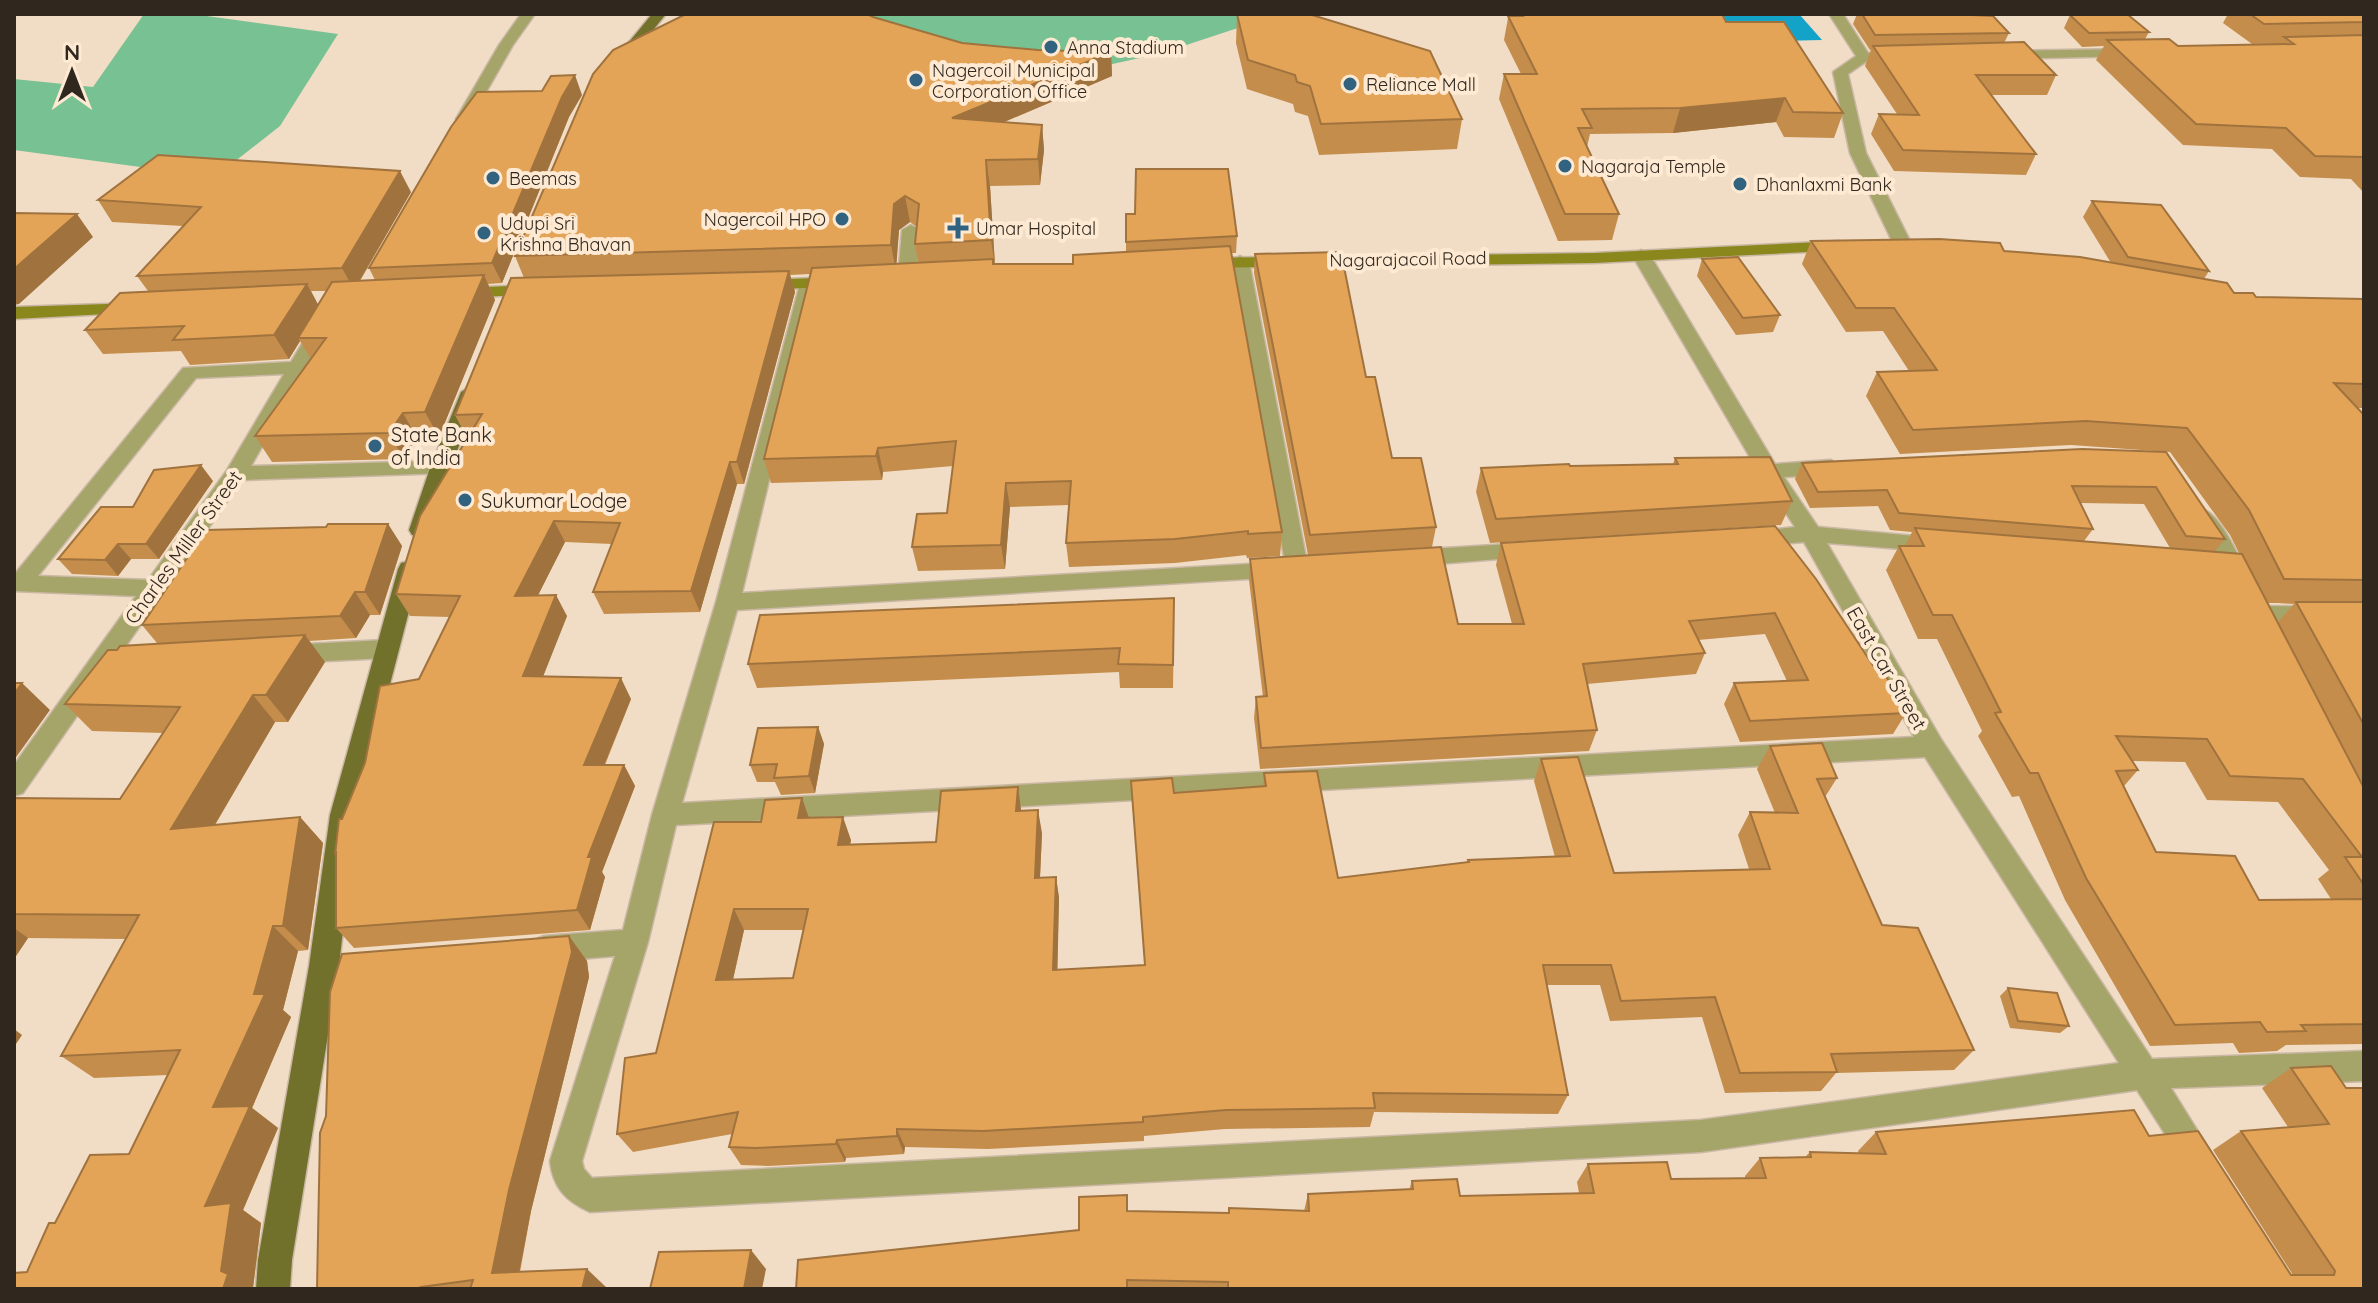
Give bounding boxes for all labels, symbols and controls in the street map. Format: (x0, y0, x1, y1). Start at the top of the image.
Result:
north arrow (32, 32, 112, 112)
place label: Anna Stadium (1067, 36, 1184, 59)
text: N (64, 38, 80, 66)
marker: Anna Stadium (1042, 38, 1060, 56)
place label: Nagercoil Municipal Corporation Office (932, 59, 1095, 103)
marker: Nagercoil Municipal Corporation Office (907, 71, 925, 89)
place label: Reliance Mall (1366, 73, 1476, 96)
marker: Reliance Mall (1341, 75, 1359, 93)
place label: Nagaraja Temple (1581, 155, 1726, 178)
marker: Nagaraja Temple (1556, 157, 1574, 175)
place label: Beemas (509, 167, 577, 190)
marker: Beemas (484, 169, 502, 187)
place label: Dhanlaxmi Bank (1756, 173, 1892, 196)
marker: Dhanlaxmi Bank (1731, 175, 1749, 193)
place label: Nagercoil HPO (704, 208, 826, 231)
marker: Nagercoil HPO (833, 210, 851, 228)
place label: Udupi Sri Krishna Bhavan (500, 212, 631, 256)
marker: Umar Hospital (947, 217, 969, 239)
place label: Umar Hospital (976, 217, 1096, 240)
marker: Udupi Sri Krishna Bhavan (475, 224, 493, 242)
street label: Nagarajacoil Road (1329, 246, 1487, 272)
place label: State Bank of India (391, 422, 492, 470)
marker: State Bank of India (366, 437, 384, 455)
street label: Charles Miller Street (119, 465, 247, 629)
place label: Sukumar Lodge (481, 488, 627, 513)
marker: Sukumar Lodge (456, 491, 474, 509)
street label: East Car Street (1842, 602, 1932, 734)

